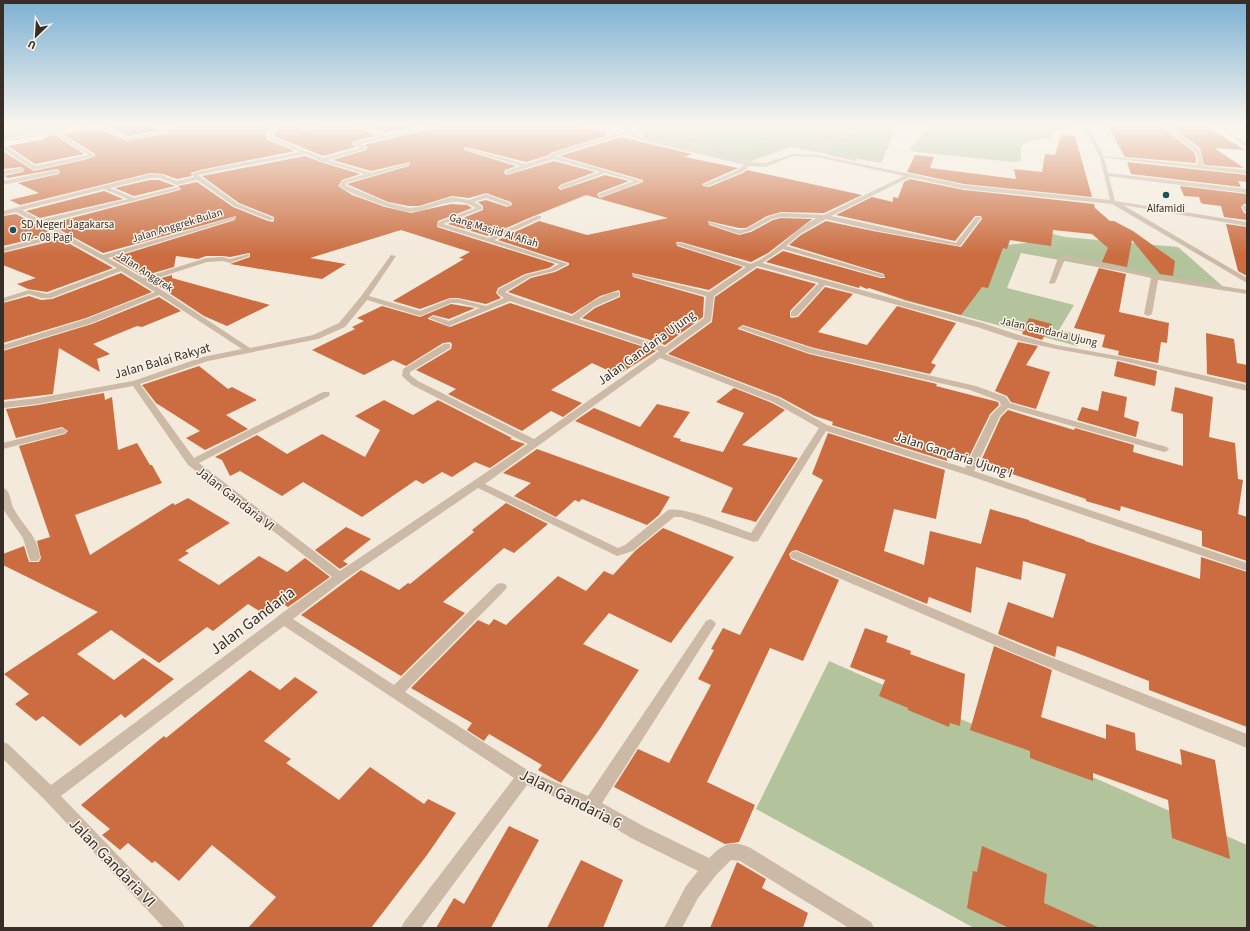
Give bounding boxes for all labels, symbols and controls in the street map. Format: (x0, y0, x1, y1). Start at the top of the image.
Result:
north arrow (16, 16, 56, 56)
text: U (25, 36, 38, 53)
marker: Alfamidi (1161, 190, 1171, 200)
place label: Alfamidi (1147, 201, 1185, 216)
street label: Jalan Anggrek Bulan (130, 205, 224, 246)
street label: Gang Masjid Al Afiah (448, 210, 540, 251)
place label: SD Negeri Jagakarsa 07 - 08 Pagi (21, 217, 114, 245)
marker: SD Negeri Jagakarsa 07 - 08 Pagi (8, 225, 18, 235)
street label: Jalan Anggrek (113, 247, 177, 296)
street label: Jalan Gandaria Ujung (594, 306, 700, 389)
street label: Jalan Gandaria Ujung (999, 313, 1099, 350)
street label: Jalan Balai Rakyat (112, 338, 213, 383)
street label: Jalan Gandaria Ujung I (892, 427, 1015, 483)
street label: Jalan Gandaria VI (192, 463, 278, 535)
street label: Jalan Gandaria (206, 582, 300, 660)
street label: Jalan Gandaria 6 (516, 764, 626, 834)
street label: Jalan Gandaria VI (64, 813, 161, 912)

